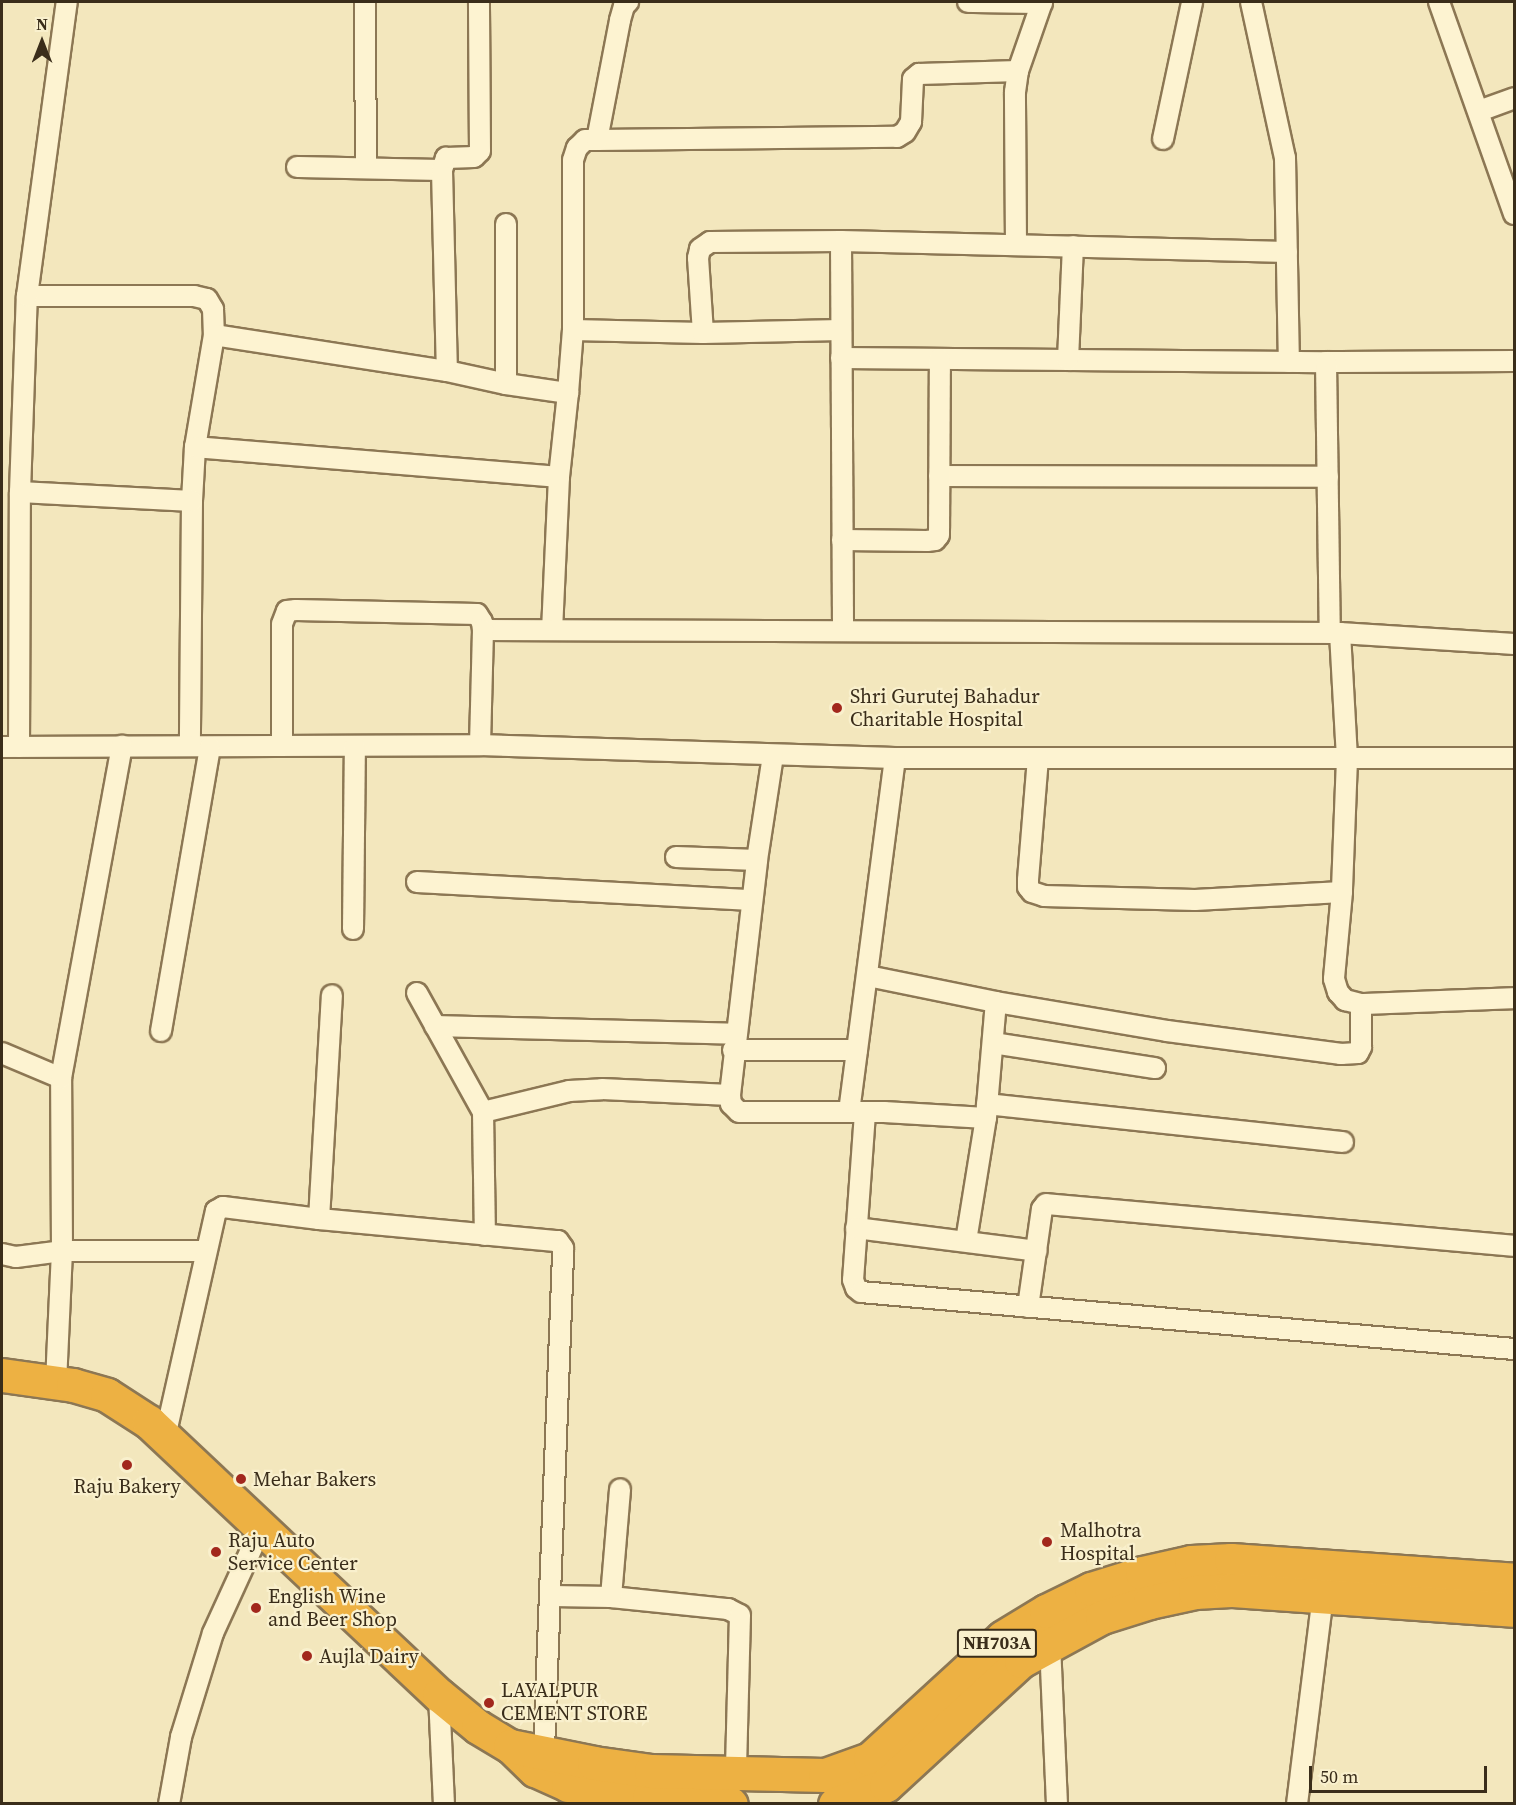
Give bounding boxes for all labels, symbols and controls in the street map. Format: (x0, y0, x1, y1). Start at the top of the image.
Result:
north arrow (12, 12, 72, 72)
text: N (36, 13, 48, 35)
place label: Shri Gurutej Bahadur Charitable Hospital (850, 684, 1040, 731)
marker: Shri Gurutej Bahadur Charitable Hospital (828, 699, 846, 717)
marker: Raju Bakery (120, 1458, 134, 1472)
place label: Mehar Bakers (253, 1467, 376, 1491)
marker: Mehar Bakers (234, 1472, 248, 1486)
place label: Raju Bakery (73, 1474, 181, 1498)
place label: Malhotra Hospital (1060, 1518, 1141, 1565)
place label: Raju Auto Service Center (228, 1528, 358, 1575)
marker: Malhotra Hospital (1038, 1533, 1056, 1551)
marker: Raju Auto Service Center (209, 1545, 223, 1559)
place label: English Wine and Beer Shop (268, 1584, 397, 1631)
marker: English Wine and Beer Shop (249, 1601, 263, 1615)
road number: NH703A (956, 1628, 1038, 1658)
place label: Aujla Dairy (319, 1644, 419, 1668)
marker: Aujla Dairy (300, 1649, 314, 1663)
place label: LAYALPUR CEMENT STORE (501, 1679, 648, 1726)
marker: LAYALPUR CEMENT STORE (482, 1696, 496, 1710)
scale bar (1312, 1754, 1490, 1792)
text: 50 m (1320, 1764, 1358, 1789)

